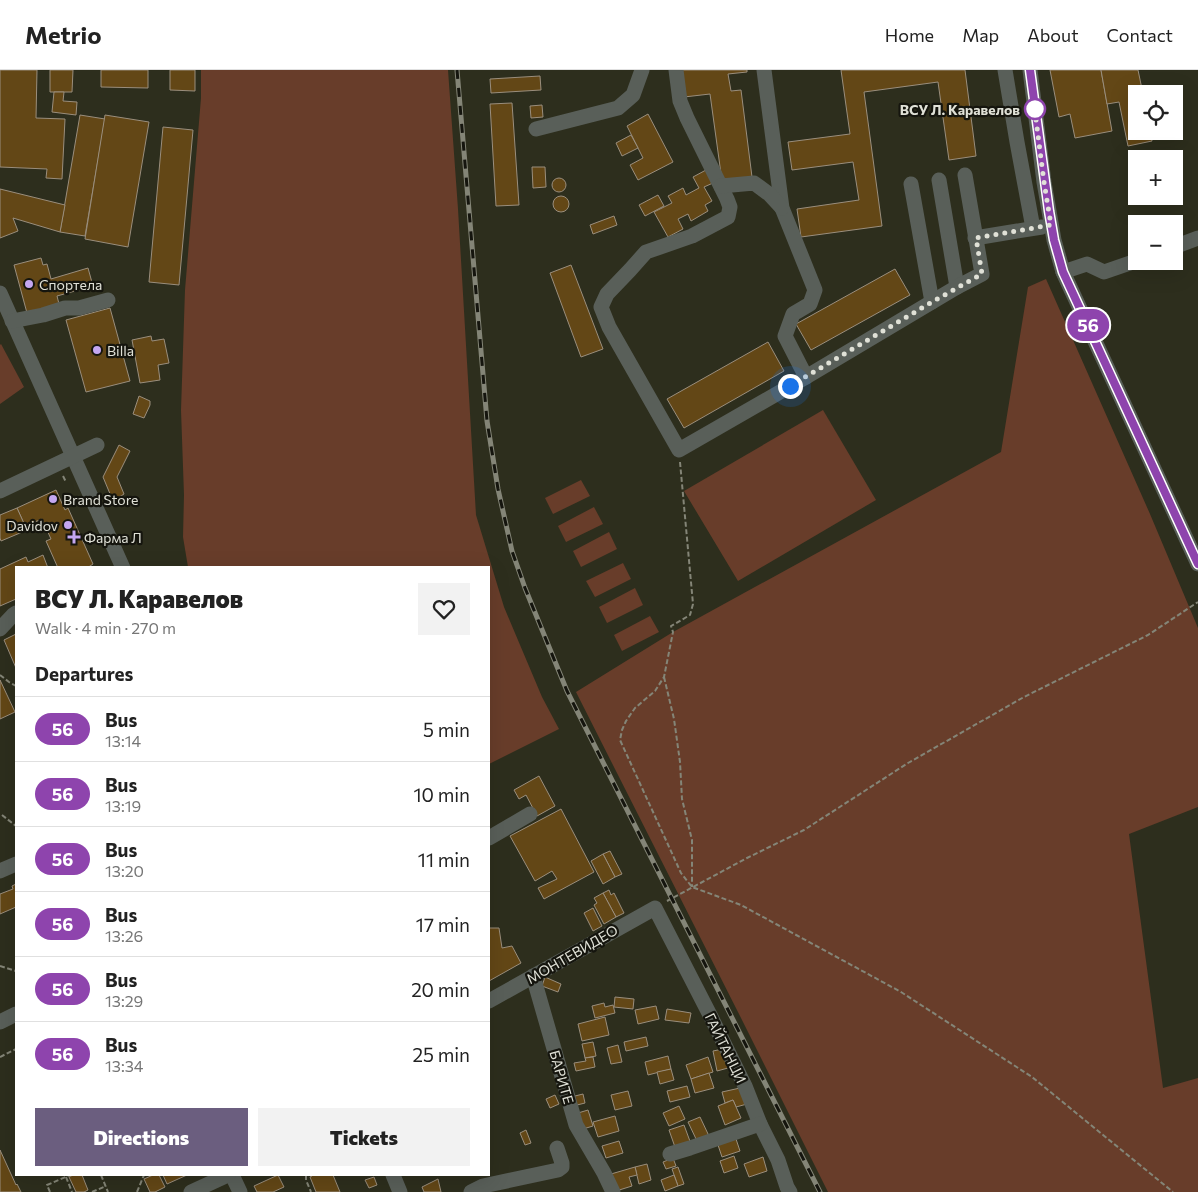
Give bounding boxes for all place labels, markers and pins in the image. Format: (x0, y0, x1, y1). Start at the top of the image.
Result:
marker: ВСУ Л. Каравелов (1024, 98, 1046, 120)
place label: ВСУ Л. Каравелов (900, 101, 1020, 118)
place label: Спортела (39, 276, 102, 293)
marker: Спортела (23, 278, 35, 290)
place label: Billa (107, 342, 134, 359)
marker: Billa (91, 344, 103, 356)
place label: Brand Store (63, 491, 138, 508)
marker: Brand Store (47, 493, 59, 505)
place label: Davidov (6, 517, 58, 534)
marker: Davidov (62, 519, 74, 531)
place label: Фарма Л (84, 529, 142, 546)
marker: Фарма Л (68, 531, 80, 543)

